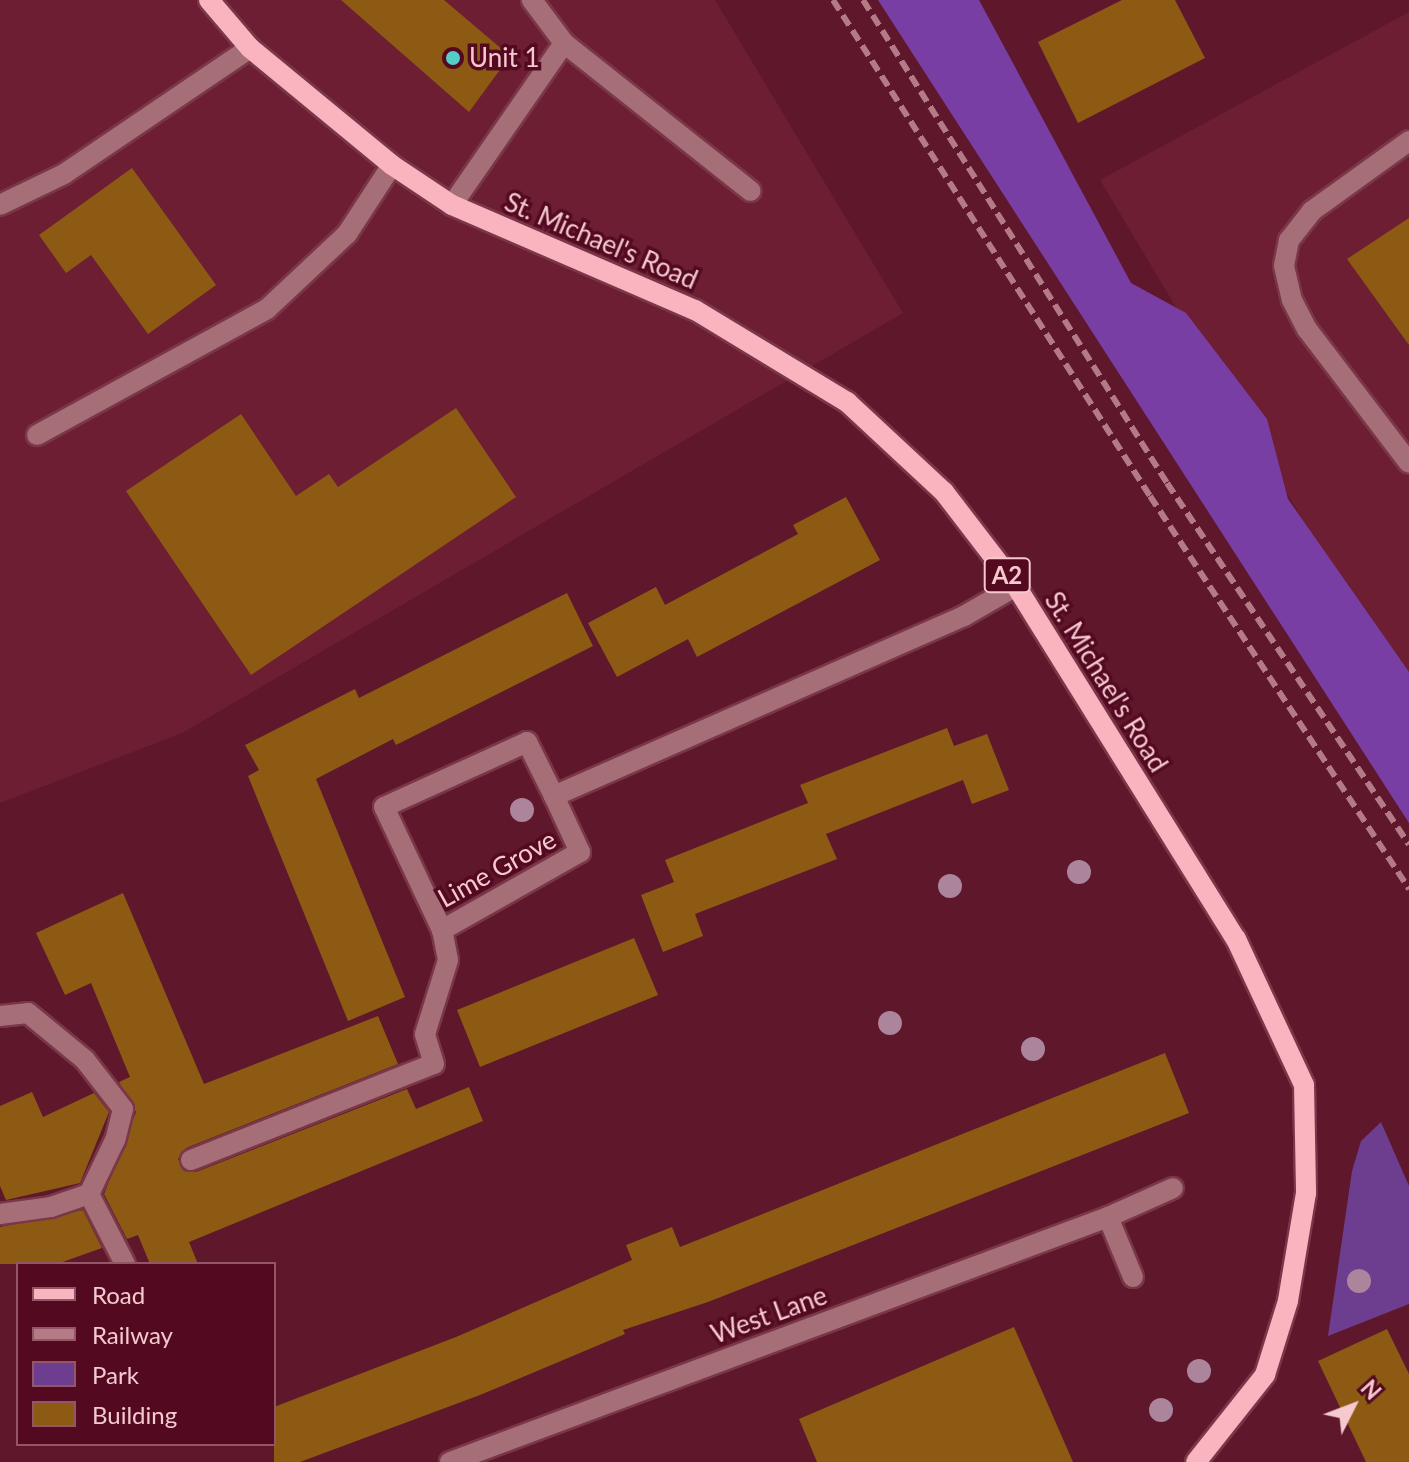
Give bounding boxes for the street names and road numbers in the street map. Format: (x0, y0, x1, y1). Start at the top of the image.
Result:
street label: St. Michael's Road (500, 186, 702, 296)
road number: A2 (983, 555, 1031, 595)
street label: St. Michael's Road (1038, 586, 1174, 778)
street label: Lime Grove (432, 824, 562, 914)
street label: West Lane (707, 1280, 831, 1350)

